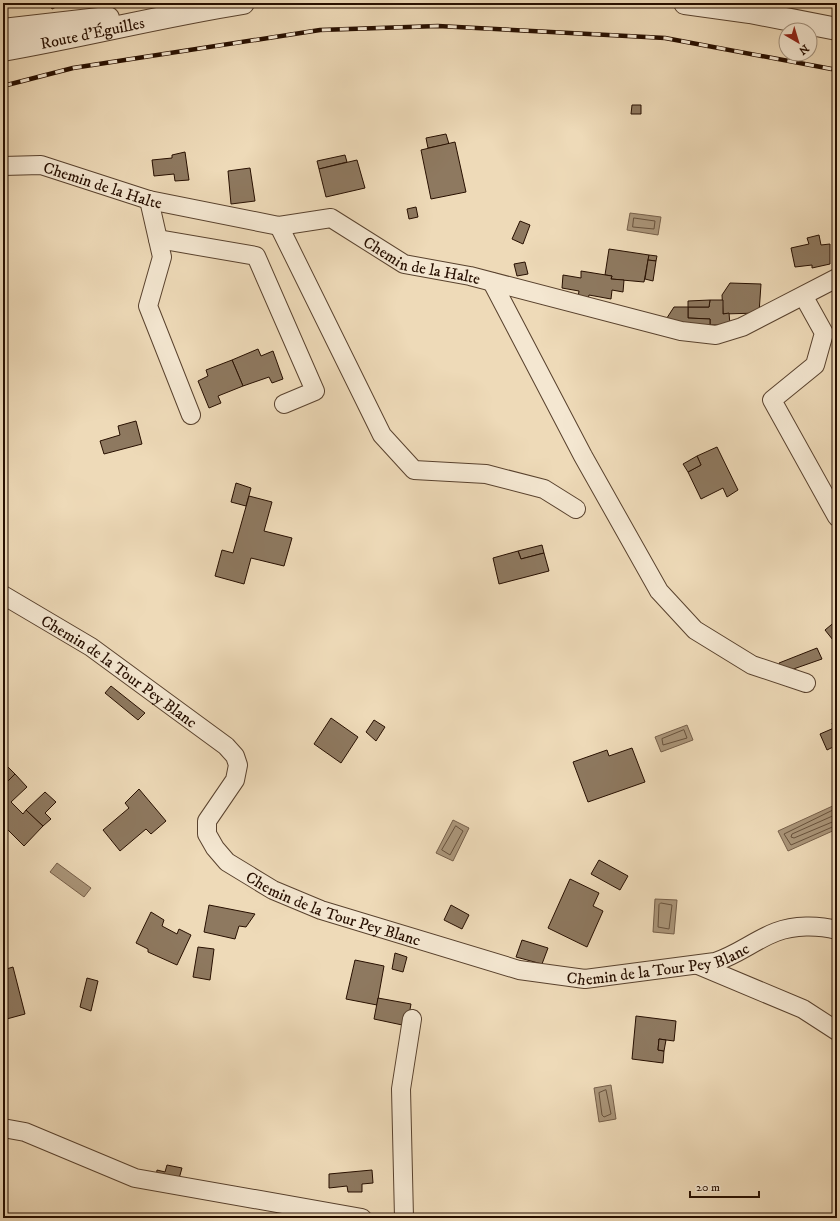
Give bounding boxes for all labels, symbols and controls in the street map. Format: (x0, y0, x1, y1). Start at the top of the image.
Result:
street label: Route d'Éguilles (39, 13, 146, 54)
north arrow (778, 22, 818, 62)
text: N (796, 41, 811, 57)
street label: Chemin de la Halte (41, 157, 164, 213)
street label: Chemin de la Halte (359, 232, 483, 289)
street label: Chemin de la Tour Pey Blanc (37, 611, 201, 733)
street label: Chemin de la Tour Pey Blanc (242, 867, 423, 951)
street label: Chemin de la Tour Pey Blanc (565, 938, 753, 990)
scale bar (690, 1173, 759, 1199)
text: 20 m (696, 1180, 720, 1195)

